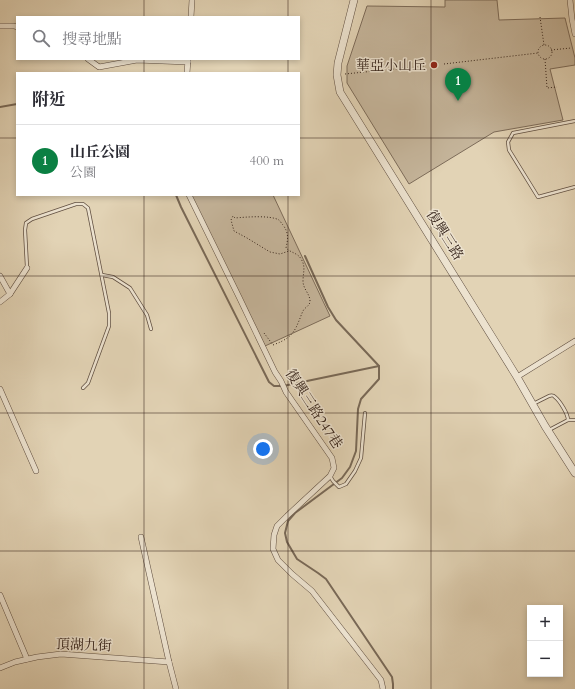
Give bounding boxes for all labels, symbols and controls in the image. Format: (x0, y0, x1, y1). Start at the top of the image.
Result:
search box (16, 16, 300, 60)
icon: search (30, 27, 52, 49)
text: 搜尋地點 (62, 29, 122, 49)
place label: 華亞小山丘 (356, 56, 426, 75)
marker: 華亞小山丘 (429, 60, 439, 70)
pin: 1 (445, 68, 471, 101)
text: 附近 (32, 88, 66, 111)
text: 山丘公園 (70, 142, 130, 162)
text: 1 (42, 152, 48, 170)
text: 400 m (250, 152, 284, 170)
text: 公園 (70, 164, 96, 182)
street label: 復興三路 (422, 206, 468, 264)
street label: 復興三路247巷 (281, 365, 347, 453)
your location (253, 439, 273, 459)
map controls (527, 605, 563, 677)
button: + (527, 605, 563, 641)
street label: 頂湖九街 (56, 635, 112, 655)
button: − (527, 641, 563, 677)

